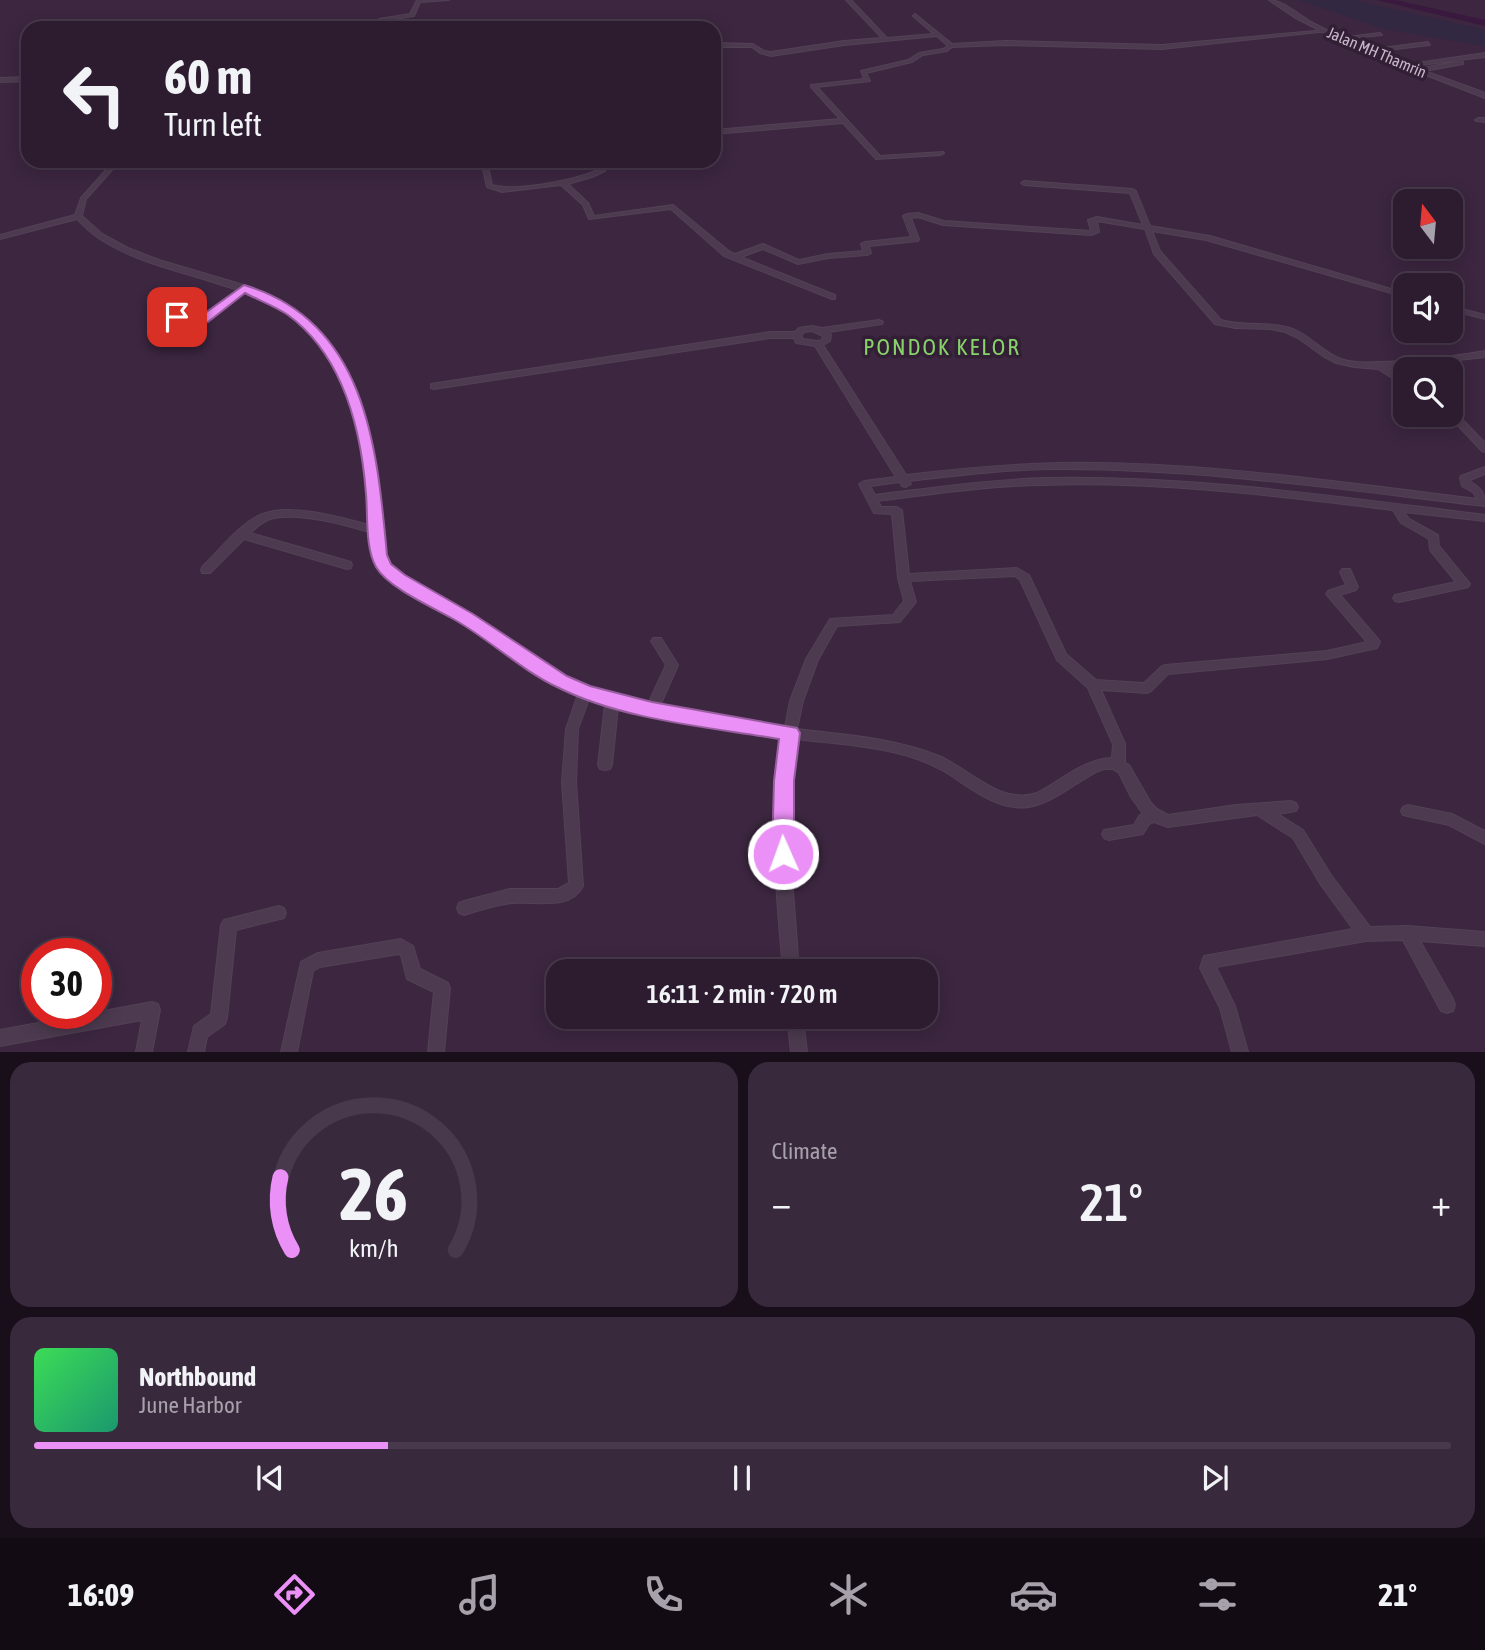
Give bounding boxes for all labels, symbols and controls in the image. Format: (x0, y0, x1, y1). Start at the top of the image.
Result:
street label: Jalan MH Thamrin (1325, 23, 1429, 81)
text: 60 m (164, 48, 252, 104)
icon: left (49, 49, 140, 140)
text: Turn left (164, 106, 262, 143)
north arrow (1393, 189, 1463, 259)
map controls (1393, 189, 1463, 427)
button: sound (1393, 273, 1463, 343)
pin (147, 287, 207, 347)
icon: arrive (158, 298, 196, 336)
district label: PONDOK KELOR (863, 334, 1021, 360)
button: search (1393, 357, 1463, 427)
position arrow (746, 817, 820, 891)
speed limit sign: 30 (21, 938, 112, 1029)
text: 16:11 · 2 min · 720 m (647, 979, 837, 1009)
text: Climate (772, 1138, 837, 1164)
text: 26 (340, 1153, 408, 1236)
text: 21° (1080, 1172, 1143, 1232)
text: − (772, 1181, 791, 1224)
text: + (1431, 1181, 1451, 1224)
text: km/h (349, 1234, 399, 1262)
text: Northbound (139, 1362, 256, 1392)
text: June Harbor (139, 1392, 242, 1418)
icon: previous (251, 1459, 289, 1497)
icon: pause (723, 1459, 761, 1497)
icon: next (1196, 1459, 1234, 1497)
icon: directions (270, 1570, 319, 1619)
icon: music (455, 1570, 504, 1619)
icon: phone (639, 1570, 688, 1619)
icon: climate (824, 1570, 873, 1619)
icon: car (1009, 1570, 1058, 1619)
icon: filters (1193, 1570, 1242, 1619)
text: 16:09 (68, 1576, 134, 1613)
text: 21° (1378, 1576, 1417, 1613)

